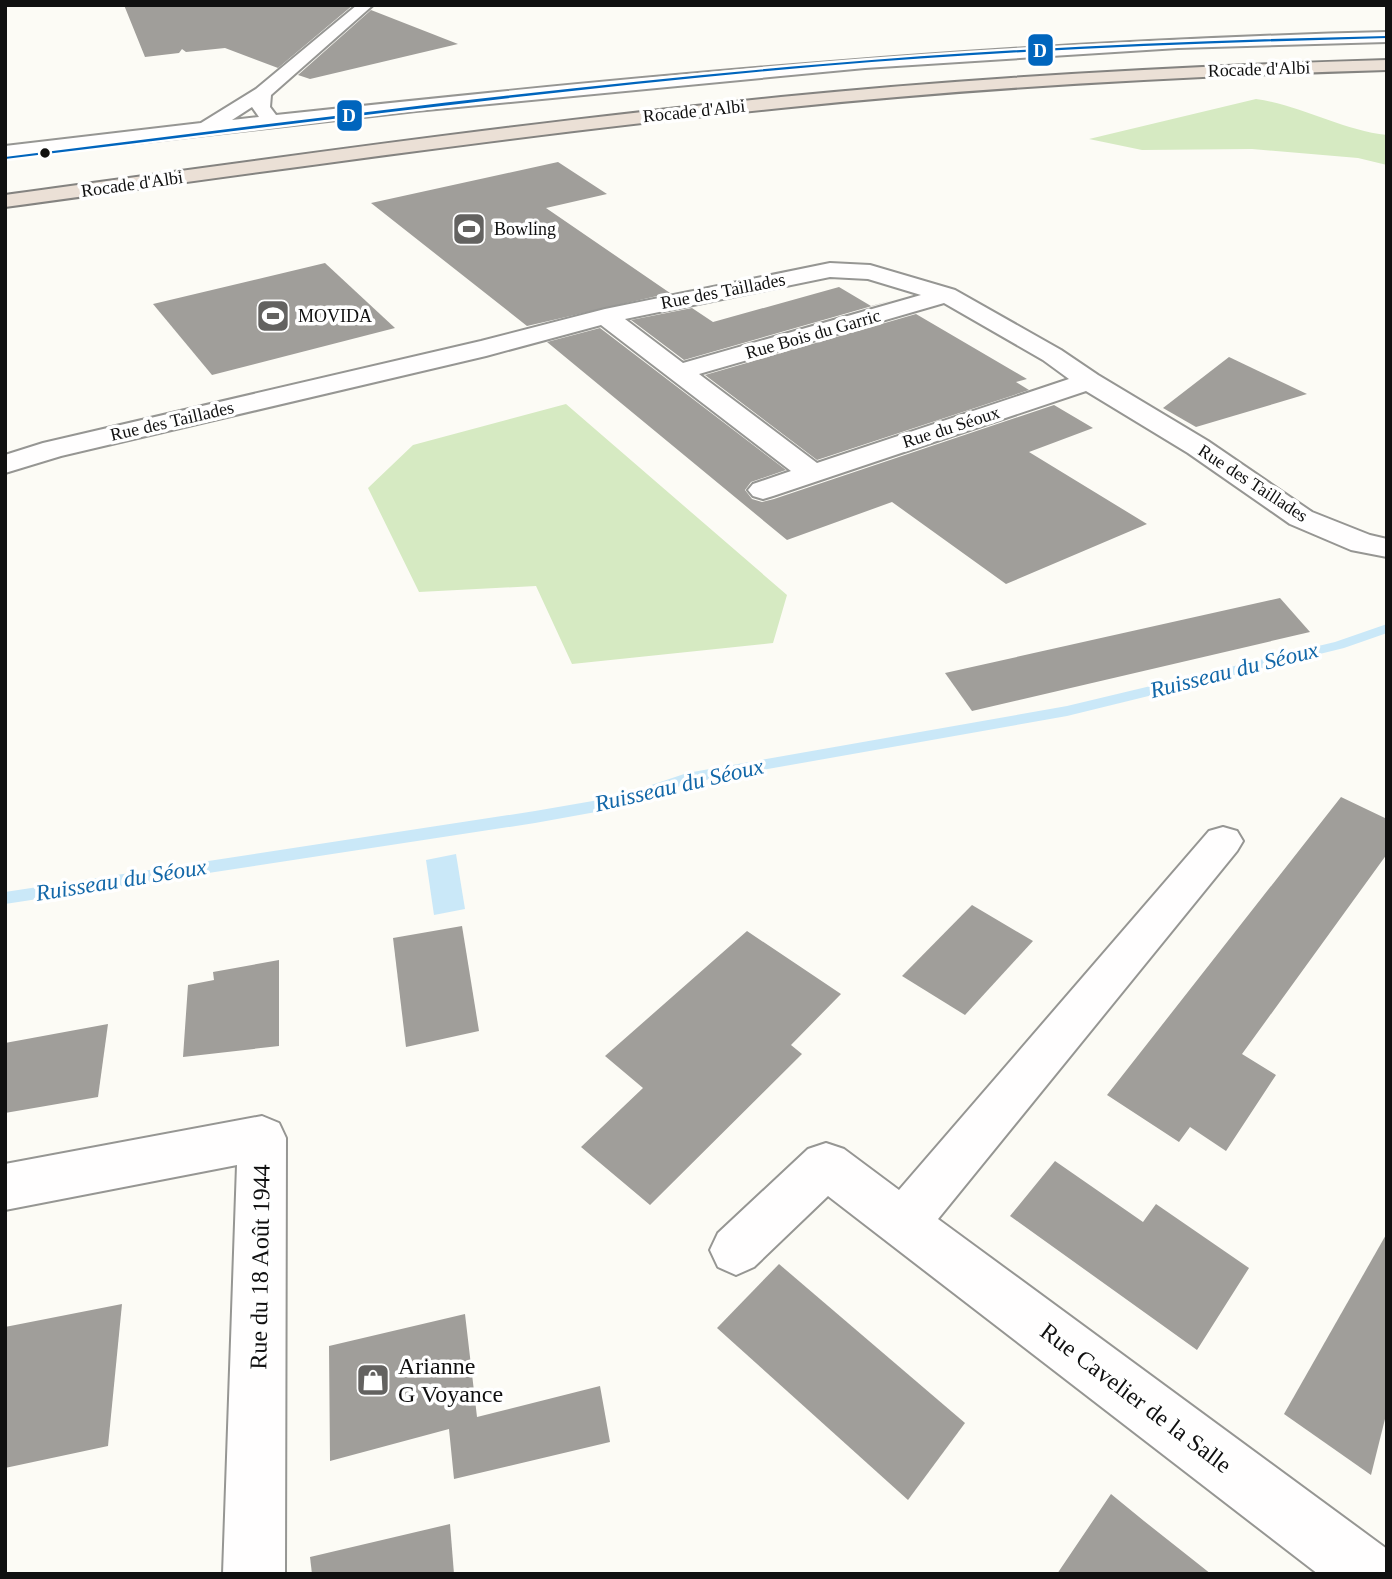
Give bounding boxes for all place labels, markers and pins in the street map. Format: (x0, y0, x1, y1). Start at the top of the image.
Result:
unlabelled marker (38, 146, 52, 160)
sports icon: Bowling (450, 210, 488, 248)
place label: Bowling (494, 219, 556, 239)
sports icon: MOVIDA (254, 297, 292, 335)
place label: MOVIDA (298, 306, 372, 326)
place label: Arianne G Voyance (398, 1353, 503, 1407)
shop icon: Arianne G Voyance (354, 1361, 392, 1399)

